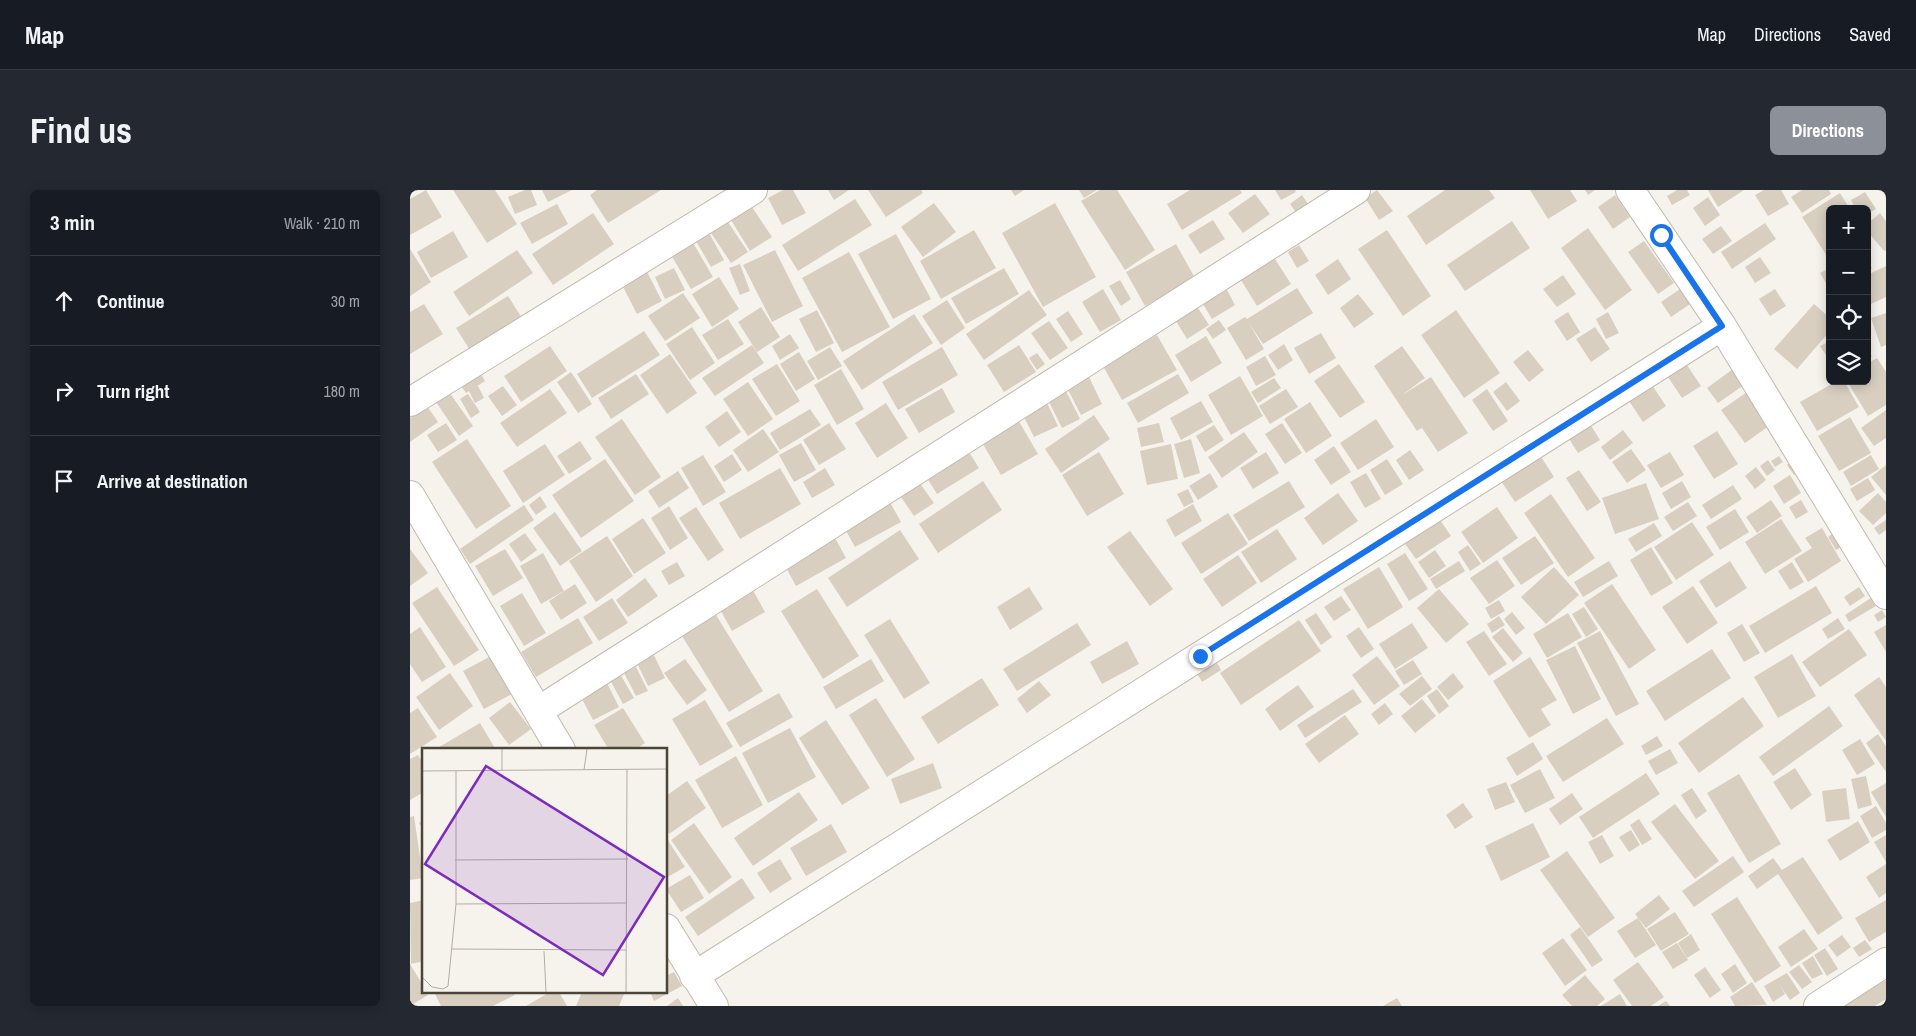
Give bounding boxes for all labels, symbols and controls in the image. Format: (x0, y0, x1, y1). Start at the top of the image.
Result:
text: Map (25, 19, 64, 51)
text: Map (1697, 22, 1726, 47)
text: Directions (1754, 22, 1821, 47)
text: Saved (1849, 22, 1891, 47)
button: Directions (1770, 106, 1886, 155)
text: Find us (30, 107, 132, 154)
map controls (1826, 205, 1871, 385)
button: + (1826, 205, 1871, 250)
text: 3 min (50, 208, 95, 237)
text: Walk · 210 m (284, 212, 360, 234)
route start (1650, 224, 1673, 247)
button: − (1826, 250, 1871, 295)
icon: ahead (50, 287, 78, 315)
text: Continue (97, 288, 165, 314)
text: 30 m (331, 290, 360, 312)
button: locate (1826, 295, 1871, 340)
button: layers (1826, 340, 1871, 385)
icon: right (50, 377, 78, 405)
text: Turn right (97, 378, 169, 404)
text: 180 m (324, 380, 360, 402)
icon: arrive (50, 467, 78, 495)
text: Arrive at destination (97, 468, 248, 494)
route end (1189, 645, 1212, 668)
inset map (422, 748, 668, 994)

